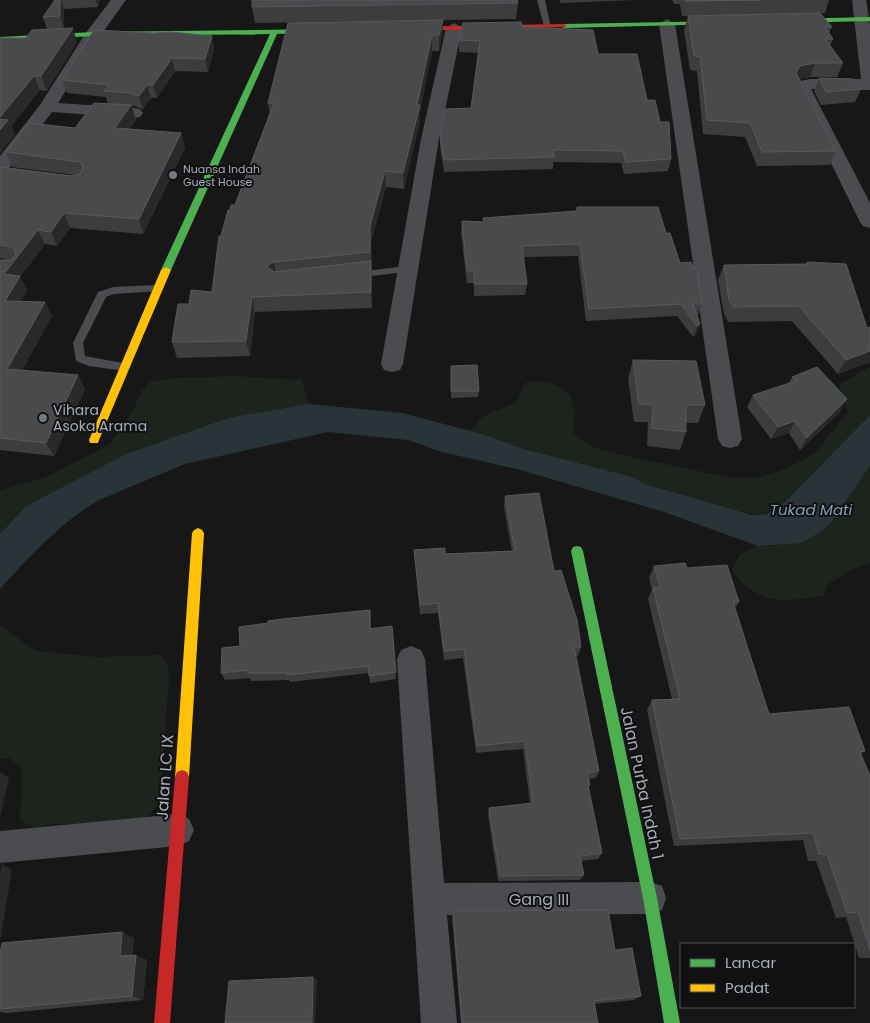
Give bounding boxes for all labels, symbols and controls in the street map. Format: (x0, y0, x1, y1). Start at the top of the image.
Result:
place label: Nuansa Indah Guest House (183, 161, 260, 190)
marker: Nuansa Indah Guest House (167, 169, 179, 181)
place label: Vihara Asoka Arama (53, 400, 147, 436)
marker: Vihara Asoka Arama (37, 412, 49, 424)
water label: Tukad Mati (770, 499, 853, 520)
street label: Jalan Purba Indah 1 (615, 705, 669, 861)
street label: Jalan LC IX (151, 733, 179, 821)
street label: Gang III (509, 888, 569, 911)
legend (680, 943, 855, 1008)
text: Lancar (725, 952, 776, 973)
text: Padat (725, 977, 770, 998)

